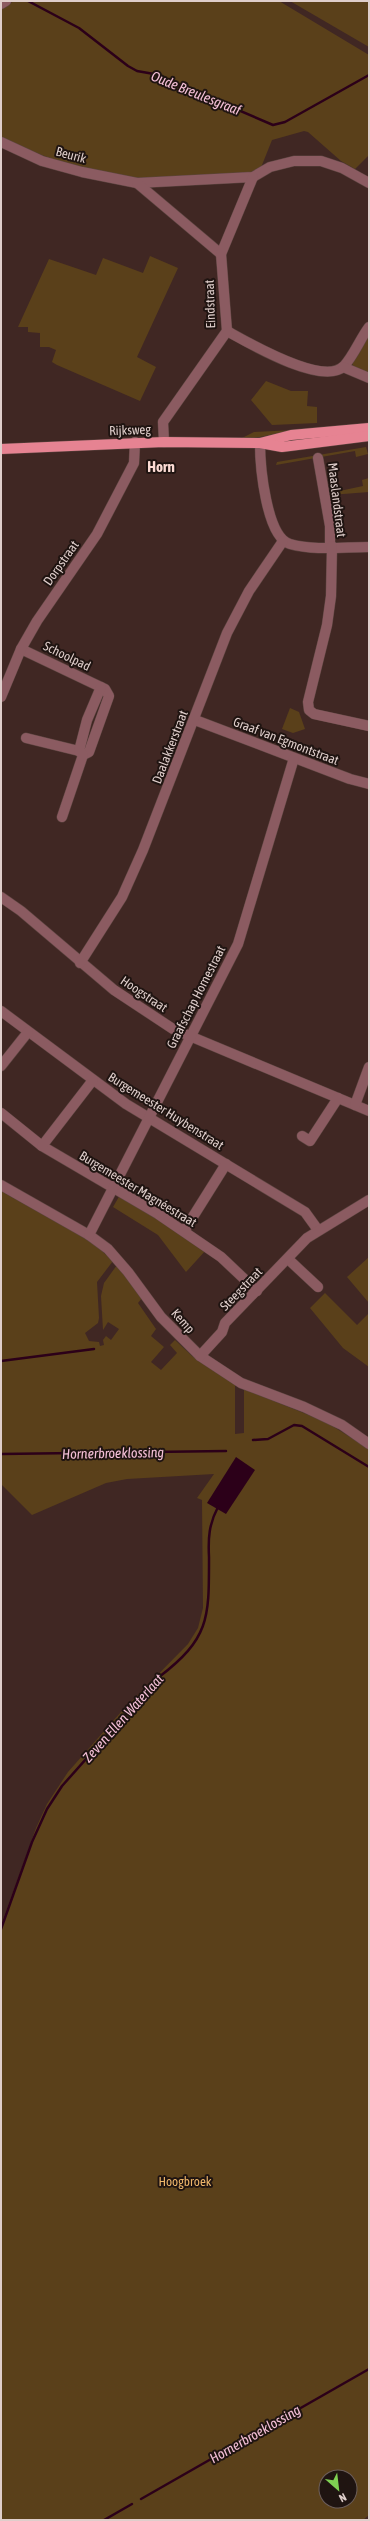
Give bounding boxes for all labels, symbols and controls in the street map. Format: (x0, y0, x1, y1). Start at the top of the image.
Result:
water label: Oude Breulesgraaf (149, 68, 244, 119)
street label: Beurik (54, 144, 88, 166)
street label: Eindstraat (202, 279, 218, 329)
street label: Rijksweg (109, 422, 152, 438)
district label: Horn (147, 458, 175, 475)
street label: Maaslandstraat (325, 462, 349, 538)
street label: Dorpstraat (40, 538, 82, 588)
street label: Schoolpad (41, 638, 93, 674)
street label: Daalakkerstraat (149, 708, 191, 786)
street label: Graaf van Egmontstraat (231, 714, 341, 768)
street label: Graafschap Hornestraat (164, 943, 229, 1051)
street label: Hoogstraat (118, 973, 170, 1015)
street label: Burgemeester Huybenstraat (106, 1069, 227, 1153)
street label: Burgemeester Magnéestraat (77, 1148, 200, 1230)
street label: Steegstraat (217, 1264, 265, 1314)
street label: Kemp (168, 1306, 198, 1336)
water label: Hornerbroeklossing (62, 1444, 164, 1462)
water label: Zeven Ellen Waterlaat (79, 1671, 167, 1765)
park label: Hoogbroek (158, 2174, 212, 2189)
water label: Hornerbroeklossing (207, 2402, 303, 2466)
north arrow (318, 2469, 358, 2509)
text: N (337, 2491, 348, 2505)

